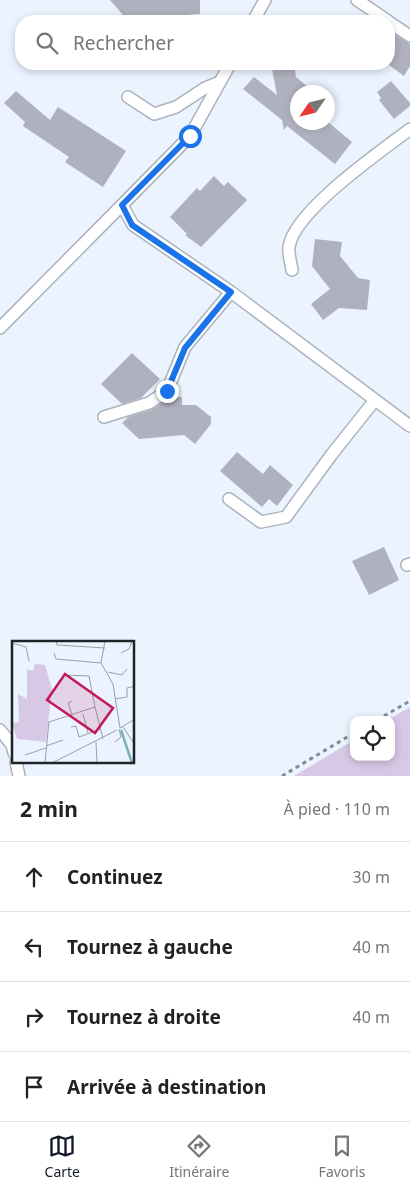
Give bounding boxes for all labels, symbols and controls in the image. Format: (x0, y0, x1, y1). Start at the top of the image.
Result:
search box (15, 15, 395, 70)
icon: search (33, 29, 61, 57)
text: Rechercher (73, 30, 174, 56)
north arrow (290, 85, 335, 130)
route start (179, 125, 202, 148)
route end (156, 380, 179, 403)
inset map (12, 641, 135, 764)
map controls (350, 716, 395, 761)
button: locate (350, 716, 395, 761)
text: 2 min (20, 795, 78, 823)
text: À pied · 110 m (284, 798, 390, 820)
icon: ahead (20, 863, 48, 891)
text: Continuez (67, 864, 163, 890)
text: 30 m (353, 866, 390, 888)
icon: left (20, 933, 48, 961)
text: Tournez à gauche (67, 934, 233, 960)
text: 40 m (353, 936, 390, 958)
icon: right (20, 1003, 48, 1031)
text: Tournez à droite (67, 1004, 221, 1030)
text: 40 m (353, 1006, 390, 1028)
icon: arrive (20, 1073, 48, 1101)
text: Arrivée à destination (67, 1074, 266, 1100)
tab: Carte (45, 1132, 80, 1181)
tab: Itinéraire (169, 1132, 229, 1181)
tab: Favoris (319, 1132, 365, 1181)

